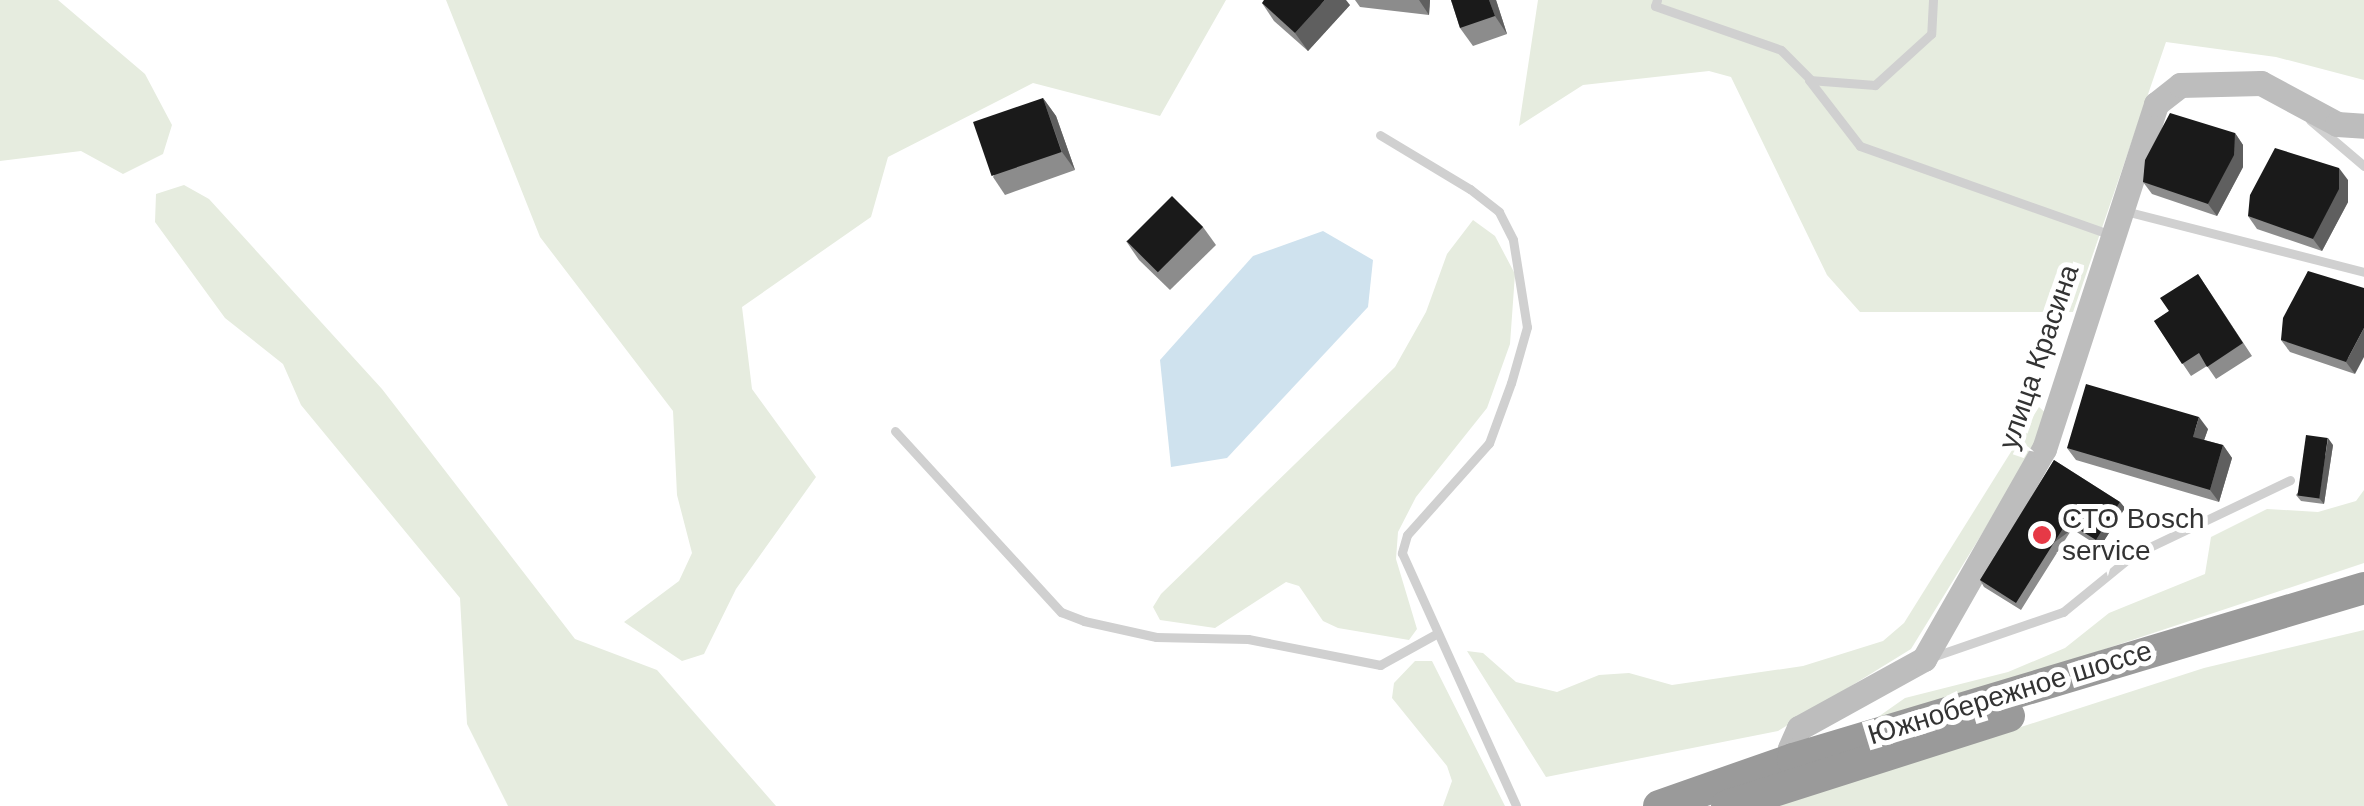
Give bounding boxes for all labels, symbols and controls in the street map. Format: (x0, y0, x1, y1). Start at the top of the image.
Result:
street label: улица Красина (1992, 260, 2086, 454)
place label: СТО Bosch service (2062, 502, 2205, 568)
marker: СТО Bosch service (2031, 524, 2053, 546)
street label: Южнобережное шоссе (1864, 634, 2156, 752)

